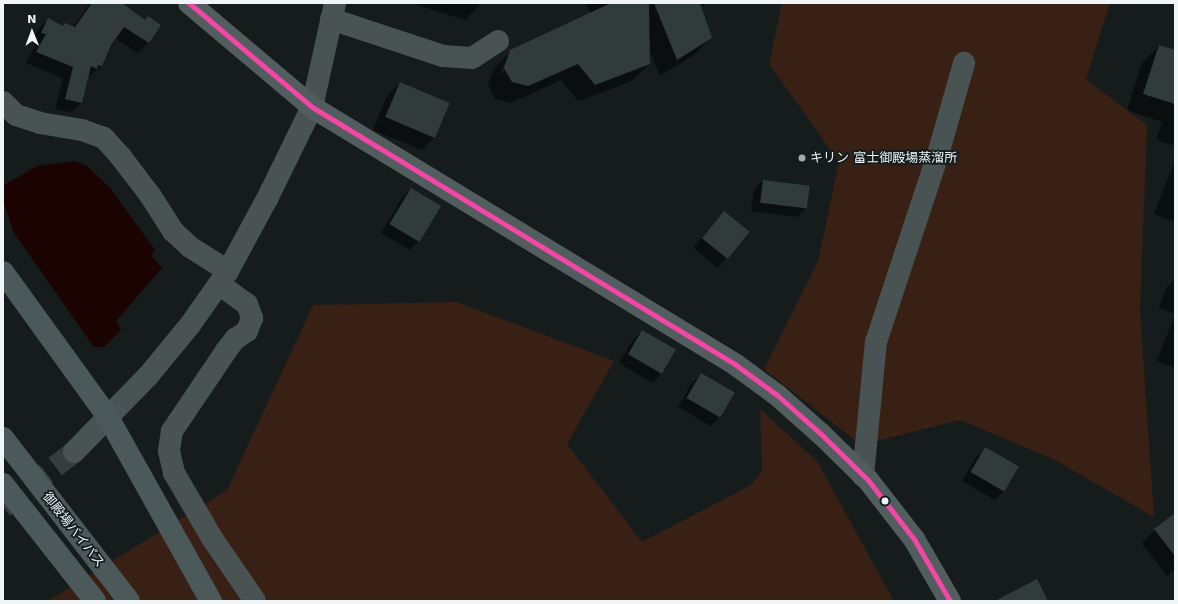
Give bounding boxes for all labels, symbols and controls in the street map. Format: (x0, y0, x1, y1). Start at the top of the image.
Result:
north arrow (12, 12, 52, 52)
text: N (27, 13, 37, 26)
place label: キリン 富士御殿場蒸溜所 (810, 150, 957, 166)
marker: キリン 富士御殿場蒸溜所 (797, 153, 807, 163)
street label: 御殿場バイパス (39, 489, 107, 571)
unlabelled marker (880, 496, 890, 506)

